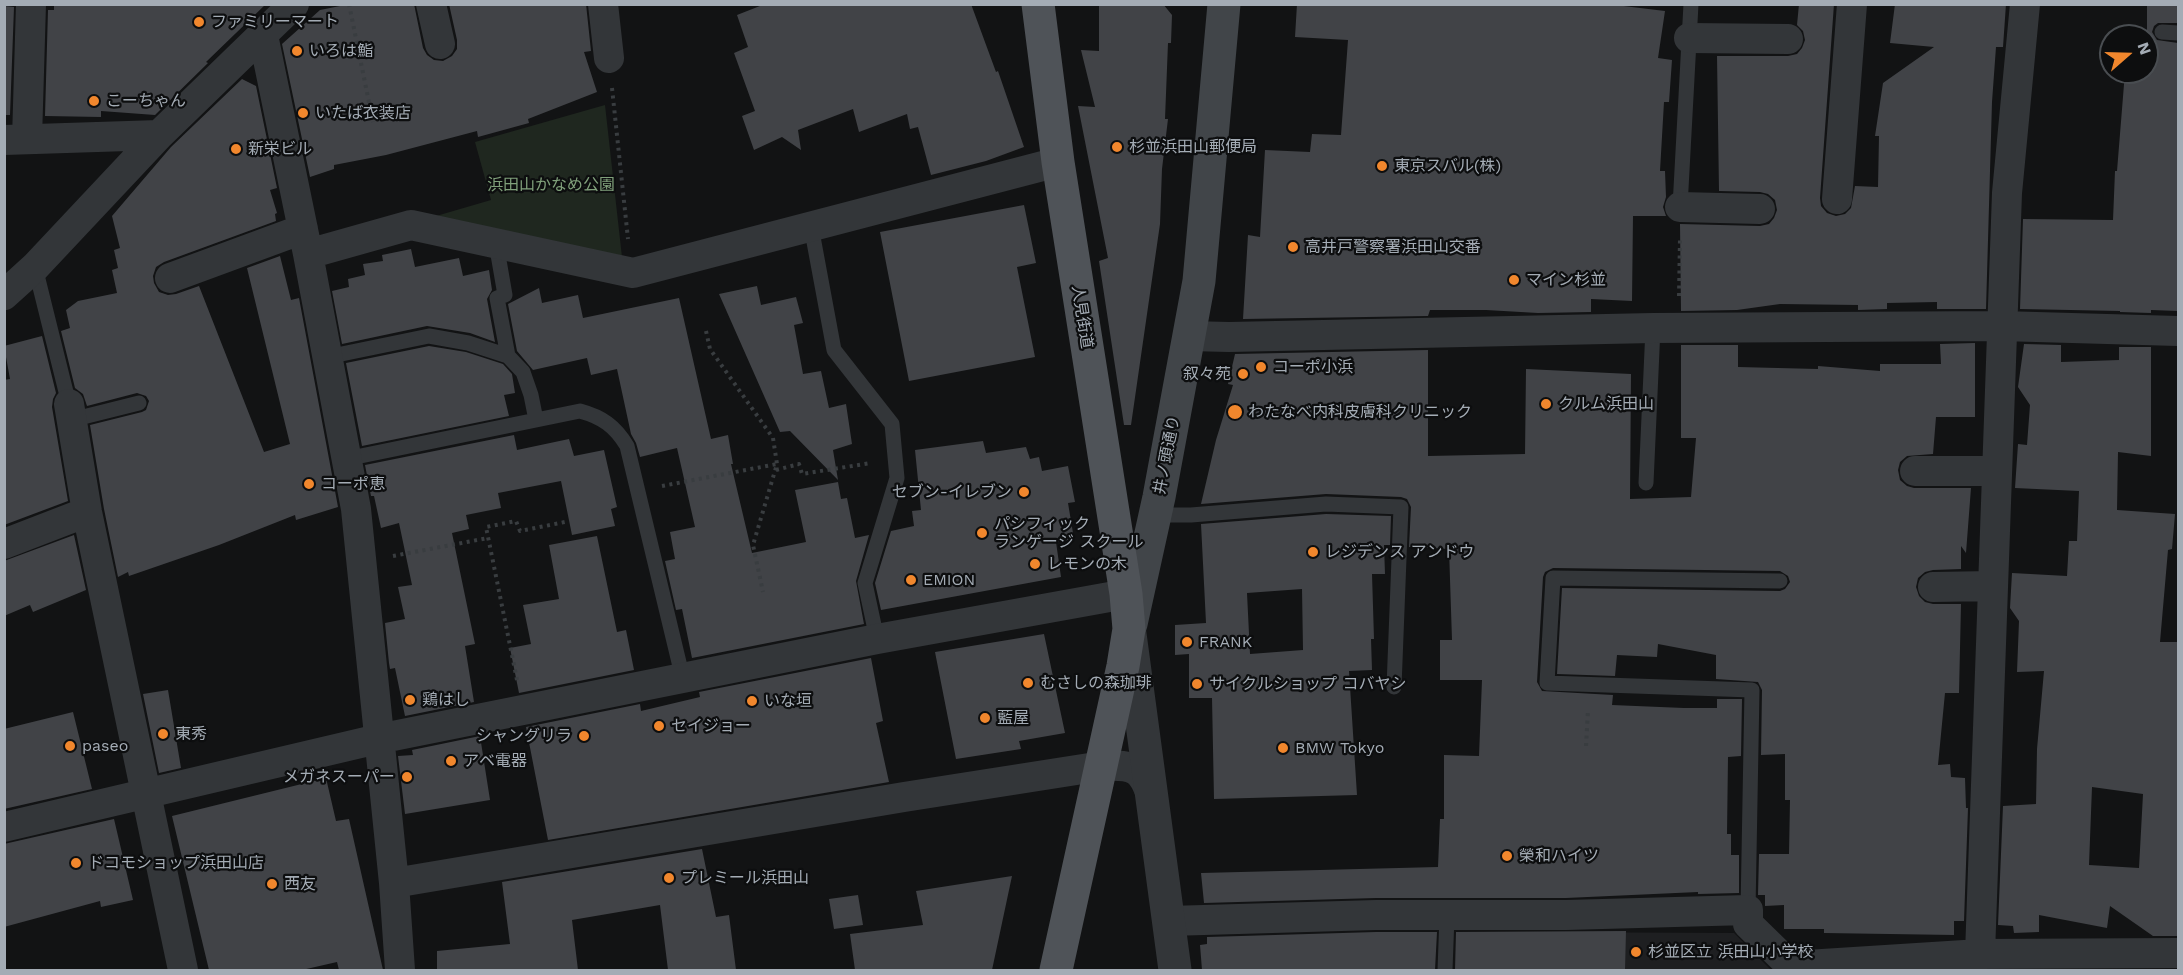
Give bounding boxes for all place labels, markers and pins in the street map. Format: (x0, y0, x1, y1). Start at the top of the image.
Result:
place label: ファミリーマート (211, 12, 339, 32)
marker: ファミリーマート (192, 15, 206, 29)
place label: いろは鮨 (309, 41, 373, 61)
marker: いろは鮨 (290, 44, 304, 58)
place label: こーちゃん (106, 91, 186, 111)
marker: こーちゃん (87, 94, 101, 108)
place label: いたば衣装店 (315, 103, 411, 123)
marker: いたば衣装店 (296, 106, 310, 120)
place label: 杉並浜田山郵便局 (1129, 137, 1257, 157)
place label: 新栄ビル (248, 139, 312, 159)
marker: 杉並浜田山郵便局 (1110, 140, 1124, 154)
marker: 新栄ビル (229, 142, 243, 156)
place label: 東京スバル(株) (1394, 156, 1501, 176)
marker: 東京スバル(株) (1375, 159, 1389, 173)
place label: 高井戸警察署浜田山交番 (1305, 237, 1481, 257)
marker: 高井戸警察署浜田山交番 (1286, 240, 1300, 254)
place label: マイン杉並 (1526, 270, 1606, 290)
marker: マイン杉並 (1507, 273, 1521, 287)
place label: コーポ小浜 (1273, 357, 1353, 377)
marker: コーポ小浜 (1254, 360, 1268, 374)
place label: 叙々苑 (1183, 364, 1231, 384)
marker: 叙々苑 (1236, 367, 1250, 381)
place label: クルム浜田山 (1558, 394, 1654, 414)
marker: クルム浜田山 (1539, 397, 1553, 411)
place label: わたなべ内科皮膚科クリニック (1248, 402, 1472, 422)
marker: わたなべ内科皮膚科クリニック (1226, 403, 1244, 421)
place label: コーポ恵 (321, 474, 385, 494)
marker: コーポ恵 (302, 477, 316, 491)
place label: セブン-イレブン (892, 482, 1012, 502)
marker: セブン-イレブン (1017, 485, 1031, 499)
place label: パシフィック ランゲージ スクール (994, 514, 1143, 552)
marker: パシフィック ランゲージ スクール (975, 526, 989, 540)
place label: レジデンス アンドウ (1325, 542, 1474, 562)
marker: レジデンス アンドウ (1306, 545, 1320, 559)
place label: レモンの木 (1047, 554, 1127, 574)
marker: レモンの木 (1028, 557, 1042, 571)
place label: EMION (923, 570, 975, 590)
marker: EMION (904, 573, 918, 587)
place label: FRANK (1199, 632, 1252, 652)
marker: FRANK (1180, 635, 1194, 649)
place label: むさしの森珈琲 (1040, 673, 1152, 693)
place label: サイクルショップ コバヤシ (1209, 674, 1406, 694)
marker: むさしの森珈琲 (1021, 676, 1035, 690)
marker: サイクルショップ コバヤシ (1190, 677, 1204, 691)
place label: 鶏はし (422, 690, 470, 710)
place label: いな垣 (764, 691, 812, 711)
marker: 鶏はし (403, 693, 417, 707)
marker: いな垣 (745, 694, 759, 708)
place label: 藍屋 (997, 708, 1029, 728)
marker: 藍屋 (978, 711, 992, 725)
place label: セイジョー (671, 716, 751, 736)
marker: セイジョー (652, 719, 666, 733)
place label: 東秀 (175, 724, 207, 744)
place label: シャングリラ (476, 726, 572, 746)
marker: 東秀 (156, 727, 170, 741)
marker: シャングリラ (577, 729, 591, 743)
place label: paseo (82, 736, 128, 756)
place label: BMW Tokyo (1295, 738, 1384, 758)
marker: paseo (63, 739, 77, 753)
marker: BMW Tokyo (1276, 741, 1290, 755)
place label: アベ電器 (463, 751, 527, 771)
marker: アベ電器 (444, 754, 458, 768)
place label: メガネスーパー (283, 767, 395, 787)
marker: メガネスーパー (400, 770, 414, 784)
place label: 榮和ハイツ (1519, 846, 1599, 866)
marker: 榮和ハイツ (1500, 849, 1514, 863)
place label: ドコモショップ浜田山店 (88, 853, 264, 873)
marker: ドコモショップ浜田山店 (69, 856, 83, 870)
place label: プレミール浜田山 (681, 868, 809, 888)
marker: プレミール浜田山 (662, 871, 676, 885)
place label: 西友 (284, 874, 316, 894)
marker: 西友 (265, 877, 279, 891)
place label: 杉並区立 浜田山小学校 (1648, 942, 1813, 962)
marker: 杉並区立 浜田山小学校 (1629, 945, 1643, 959)

